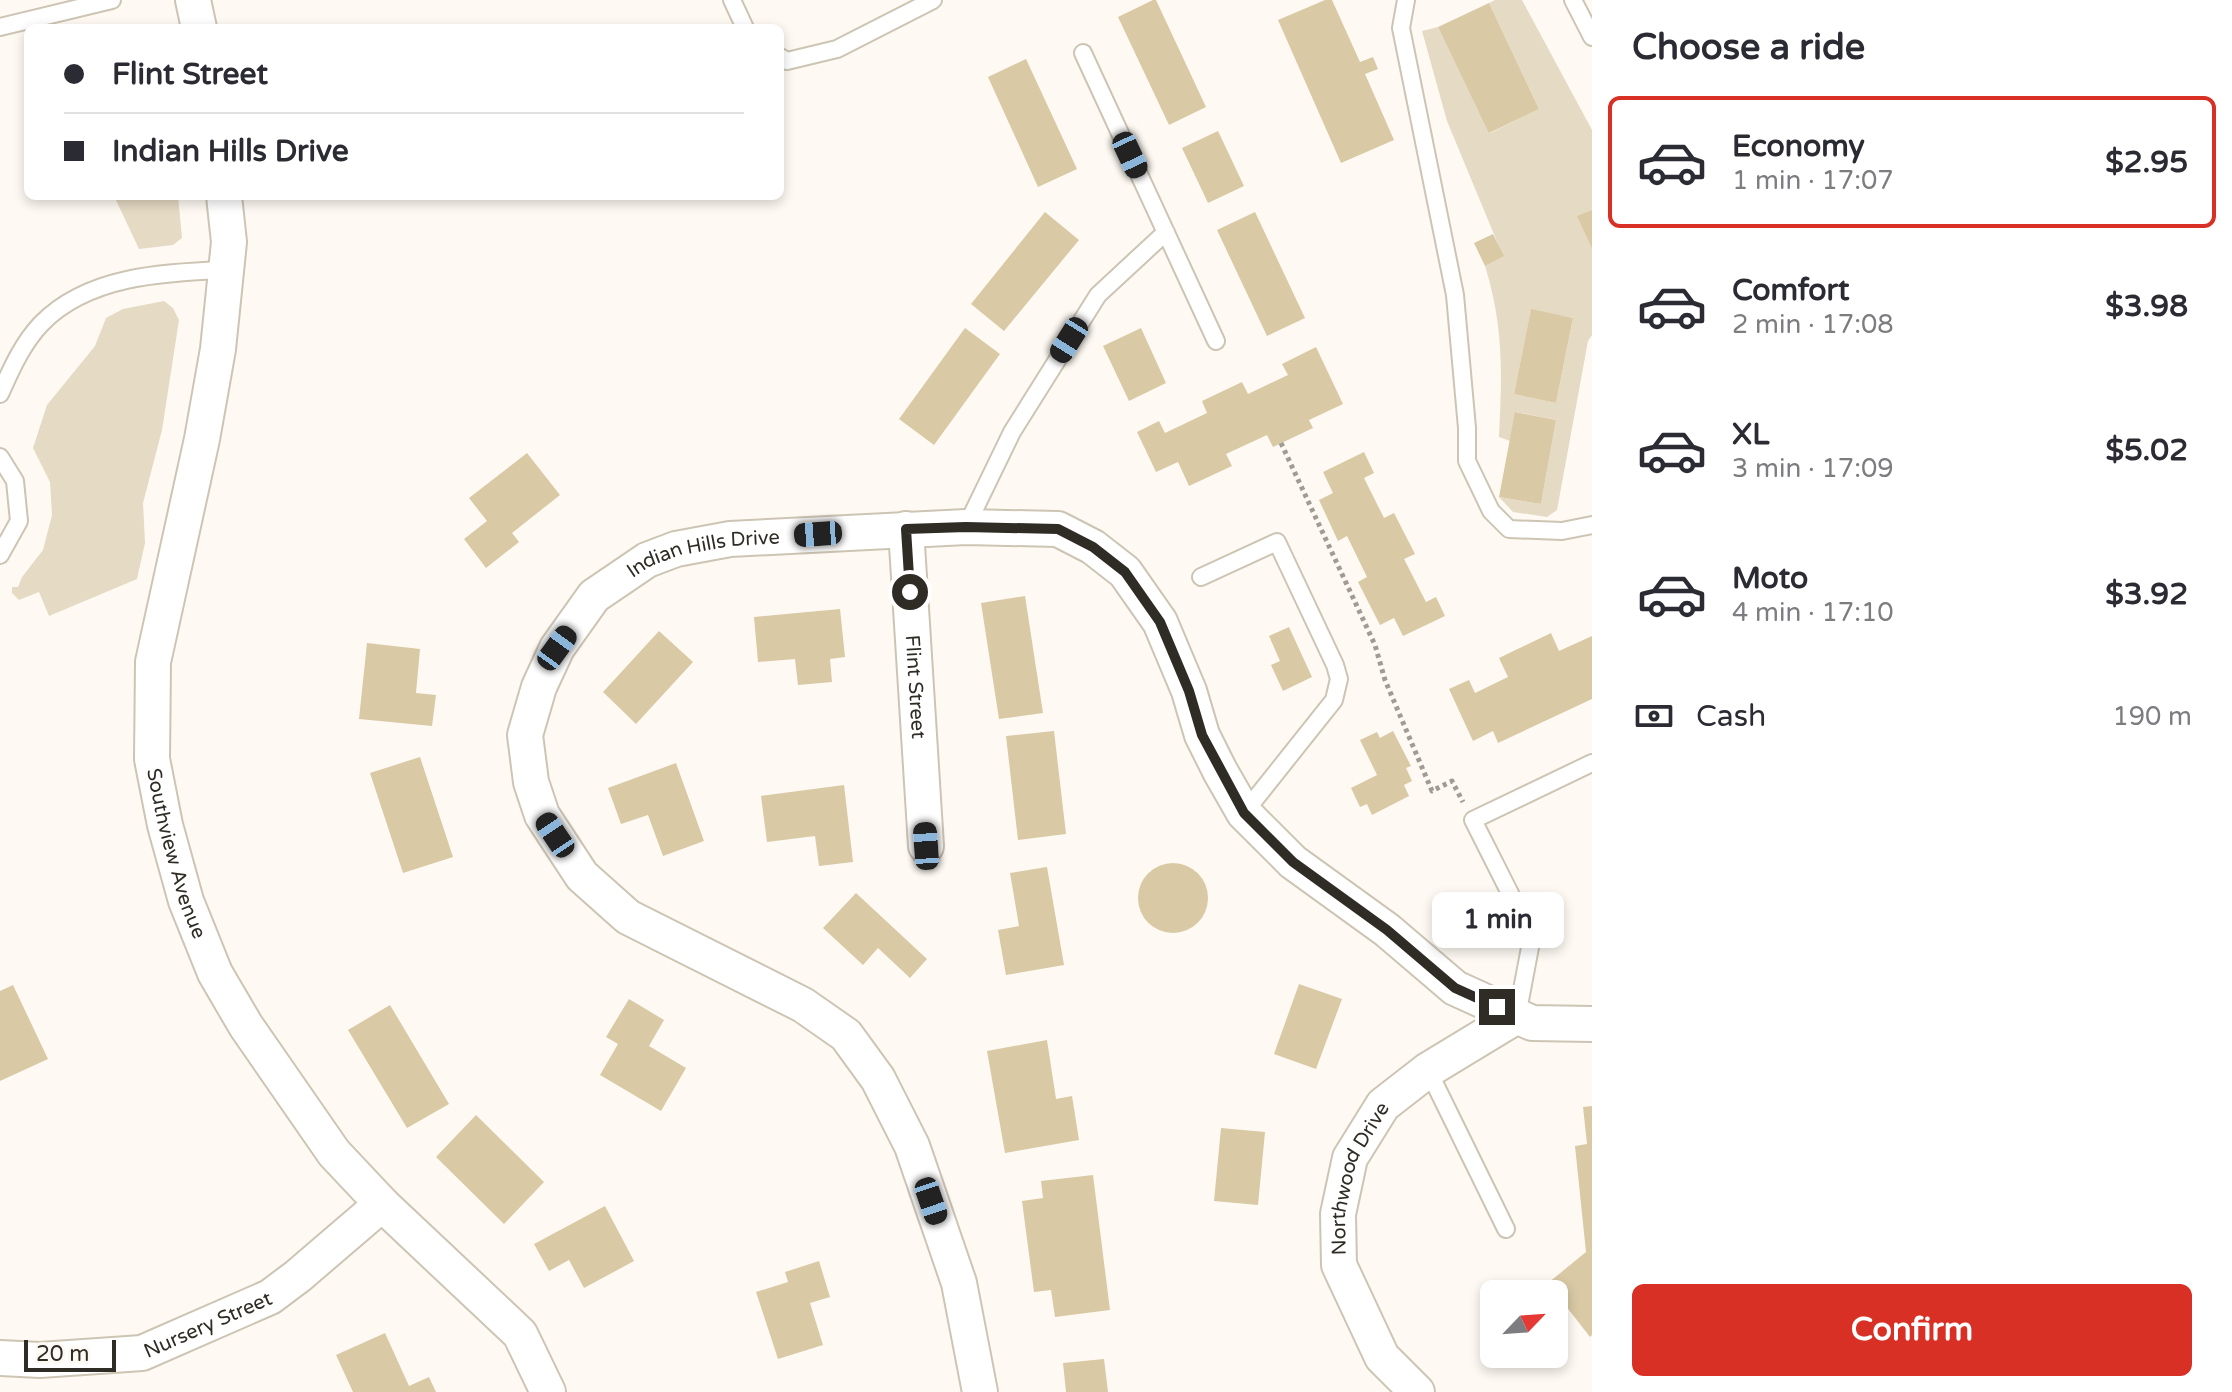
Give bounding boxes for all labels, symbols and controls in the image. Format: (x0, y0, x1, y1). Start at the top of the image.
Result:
text: Choose a ride (1632, 26, 1865, 69)
text: Flint Street (112, 56, 268, 93)
icon: car (1636, 126, 1708, 198)
car (1109, 128, 1151, 182)
text: Economy (1732, 128, 1865, 165)
text: Indian Hills Drive (112, 133, 349, 170)
text: $2.95 (2105, 144, 2188, 181)
text: 1 min · 17:07 (1732, 165, 1894, 196)
icon: car (1636, 270, 1708, 342)
text: Comfort (1732, 272, 1850, 309)
text: $3.98 (2105, 288, 2188, 325)
text: 2 min · 17:08 (1732, 309, 1894, 340)
car (1046, 313, 1092, 367)
icon: car (1636, 414, 1708, 486)
text: XL (1732, 416, 1769, 453)
text: $5.02 (2106, 432, 2188, 469)
text: 3 min · 17:09 (1732, 453, 1894, 484)
car (793, 520, 843, 548)
street label: Indian Hills Drive (622, 525, 780, 583)
icon: car (1636, 558, 1708, 630)
text: Moto (1732, 560, 1808, 597)
route start (892, 574, 928, 610)
text: $3.92 (2105, 576, 2188, 613)
text: 4 min · 17:10 (1732, 597, 1894, 628)
car (533, 622, 581, 674)
street label: Flint Street (900, 634, 930, 740)
icon: cash (1632, 694, 1676, 738)
text: Cash (1696, 698, 1766, 735)
text: 190 m (2112, 701, 2192, 732)
street label: Southview Avenue (141, 766, 211, 942)
car (532, 808, 578, 862)
car (912, 821, 940, 871)
callout: 1 min (1431, 891, 1563, 947)
text: 1 min (1463, 904, 1533, 935)
route end (1479, 989, 1515, 1025)
street label: Northwood Drive (1327, 1098, 1395, 1255)
car (912, 1174, 950, 1228)
north arrow (1480, 1280, 1568, 1368)
map controls (1480, 1280, 1568, 1368)
button: Confirm (1632, 1284, 2192, 1376)
street label: Nursery Street (140, 1286, 276, 1364)
scale bar (24, 1336, 116, 1372)
text: 20 m (36, 1341, 90, 1367)

